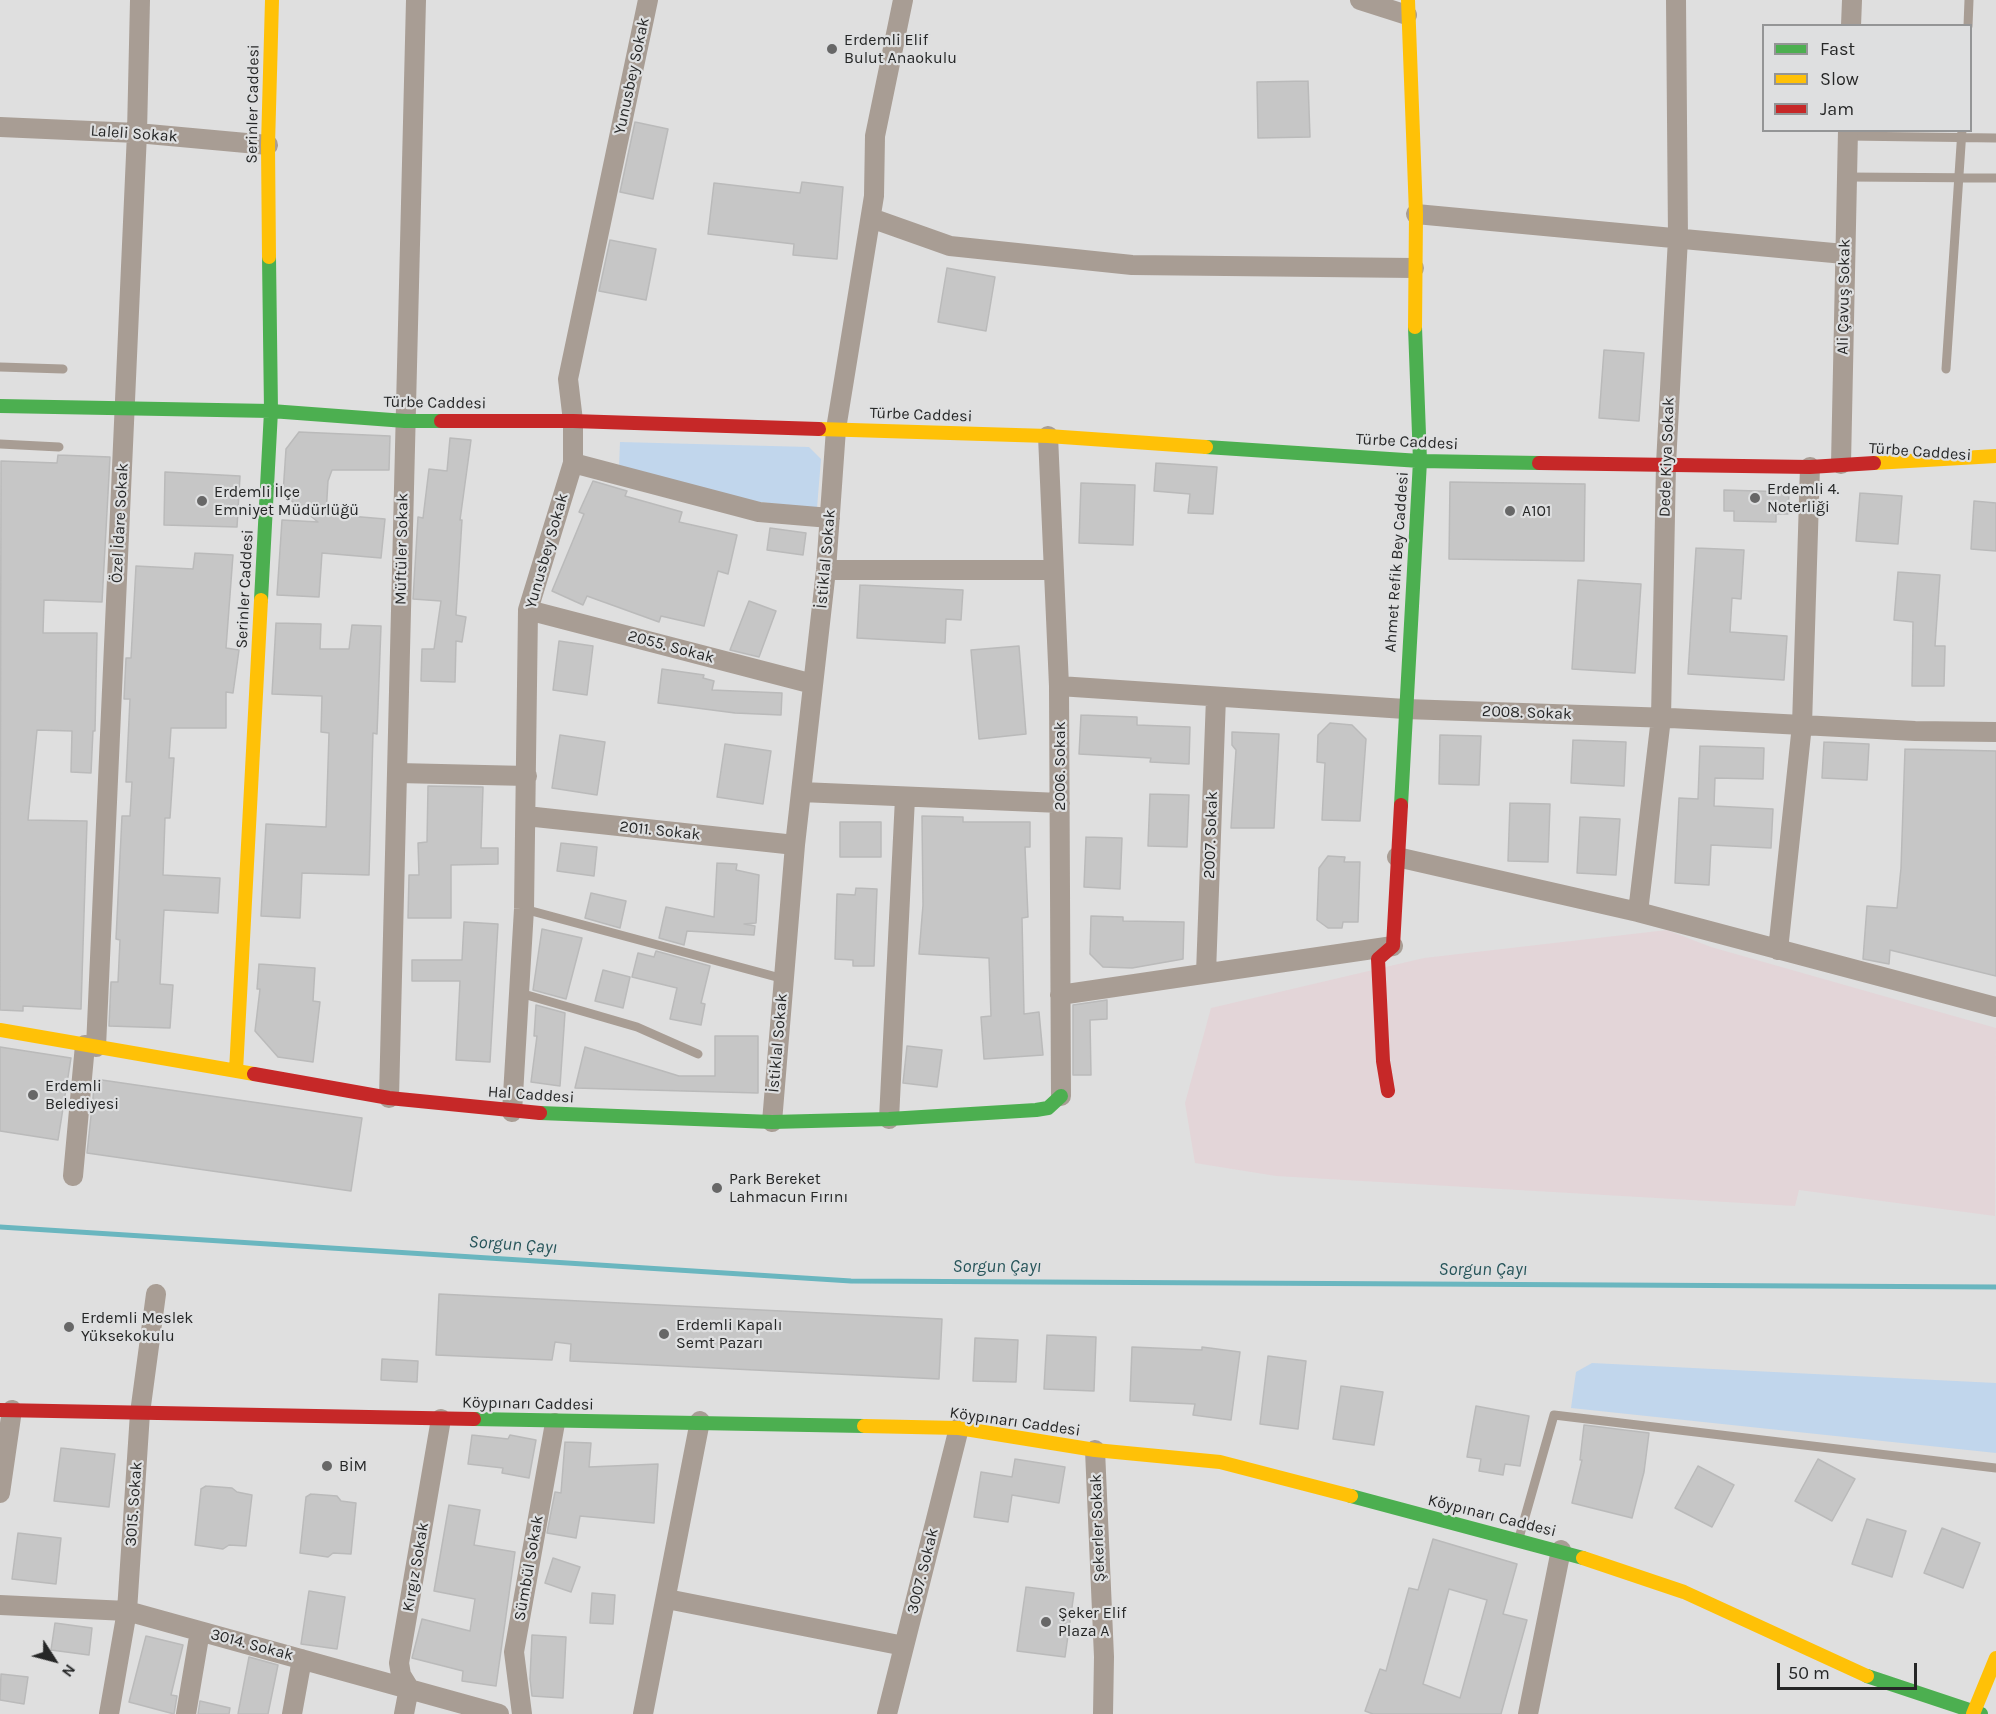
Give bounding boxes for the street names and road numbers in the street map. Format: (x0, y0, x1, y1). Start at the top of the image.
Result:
street label: Yunusbey Sokak (610, 16, 654, 136)
street label: Serinler Caddesi (242, 44, 264, 164)
street label: Laleli Sokak (90, 121, 178, 147)
street label: Ali Çavuş Sokak (1833, 239, 1855, 355)
street label: Türbe Caddesi (383, 393, 487, 413)
street label: Dede Kiya Sokak (1655, 397, 1679, 517)
street label: Türbe Caddesi (869, 404, 973, 426)
street label: Türbe Caddesi (1355, 430, 1459, 454)
street label: Türbe Caddesi (1868, 439, 1972, 465)
street label: Özel İdare Sokak (107, 462, 133, 584)
street label: Ahmet Refik Bey Caddesi (1381, 471, 1413, 653)
street label: Yunusbey Sokak (521, 491, 573, 611)
street label: Müftüler Sokak (391, 493, 413, 605)
street label: İstiklal Sokak (812, 509, 840, 609)
street label: Serinler Caddesi (232, 529, 258, 649)
street label: 2055. Sokak (626, 626, 716, 668)
street label: 2008. Sokak (1482, 702, 1572, 724)
street label: 2006. Sokak (1050, 721, 1070, 811)
street label: 2007. Sokak (1200, 791, 1222, 879)
street label: 2011. Sokak (619, 817, 701, 845)
street label: İstiklal Sokak (764, 993, 792, 1093)
street label: Hal Caddesi (487, 1082, 575, 1108)
street label: Köypınarı Caddesi (462, 1393, 594, 1415)
street label: Köypınarı Caddesi (948, 1403, 1082, 1441)
street label: 3015. Sokak (121, 1461, 147, 1547)
street label: Şekerler Sokak (1087, 1473, 1109, 1583)
street label: Köypınarı Caddesi (1426, 1491, 1558, 1541)
street label: Sümbül Sokak (510, 1514, 548, 1622)
street label: Kırgız Sokak (399, 1521, 433, 1613)
street label: 3007. Sokak (903, 1526, 943, 1616)
street label: 3014. Sokak (208, 1625, 296, 1665)

